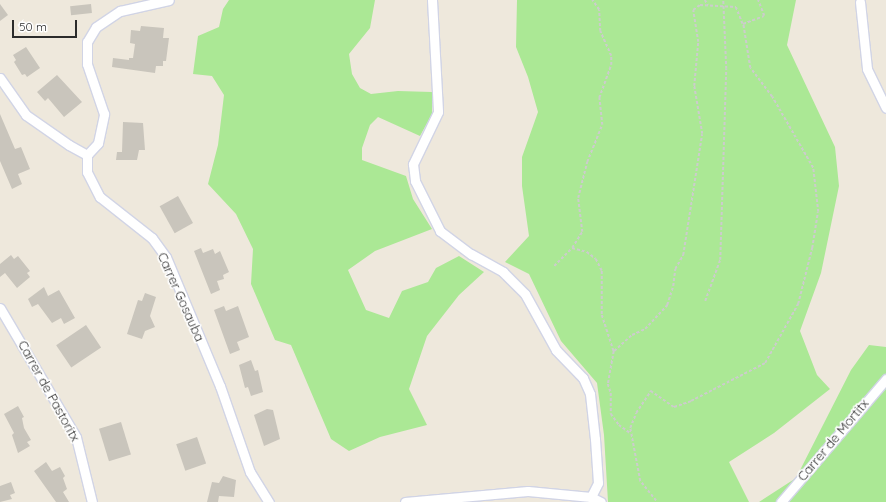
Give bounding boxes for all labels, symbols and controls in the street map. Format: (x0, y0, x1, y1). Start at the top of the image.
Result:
scale bar (14, 12, 79, 38)
text: 50 m (19, 19, 47, 34)
street label: Carrer Gosauba (154, 250, 208, 344)
street label: Carrer de Pastoritx (15, 338, 83, 444)
street label: Carrer de Mortitx (794, 396, 872, 484)

